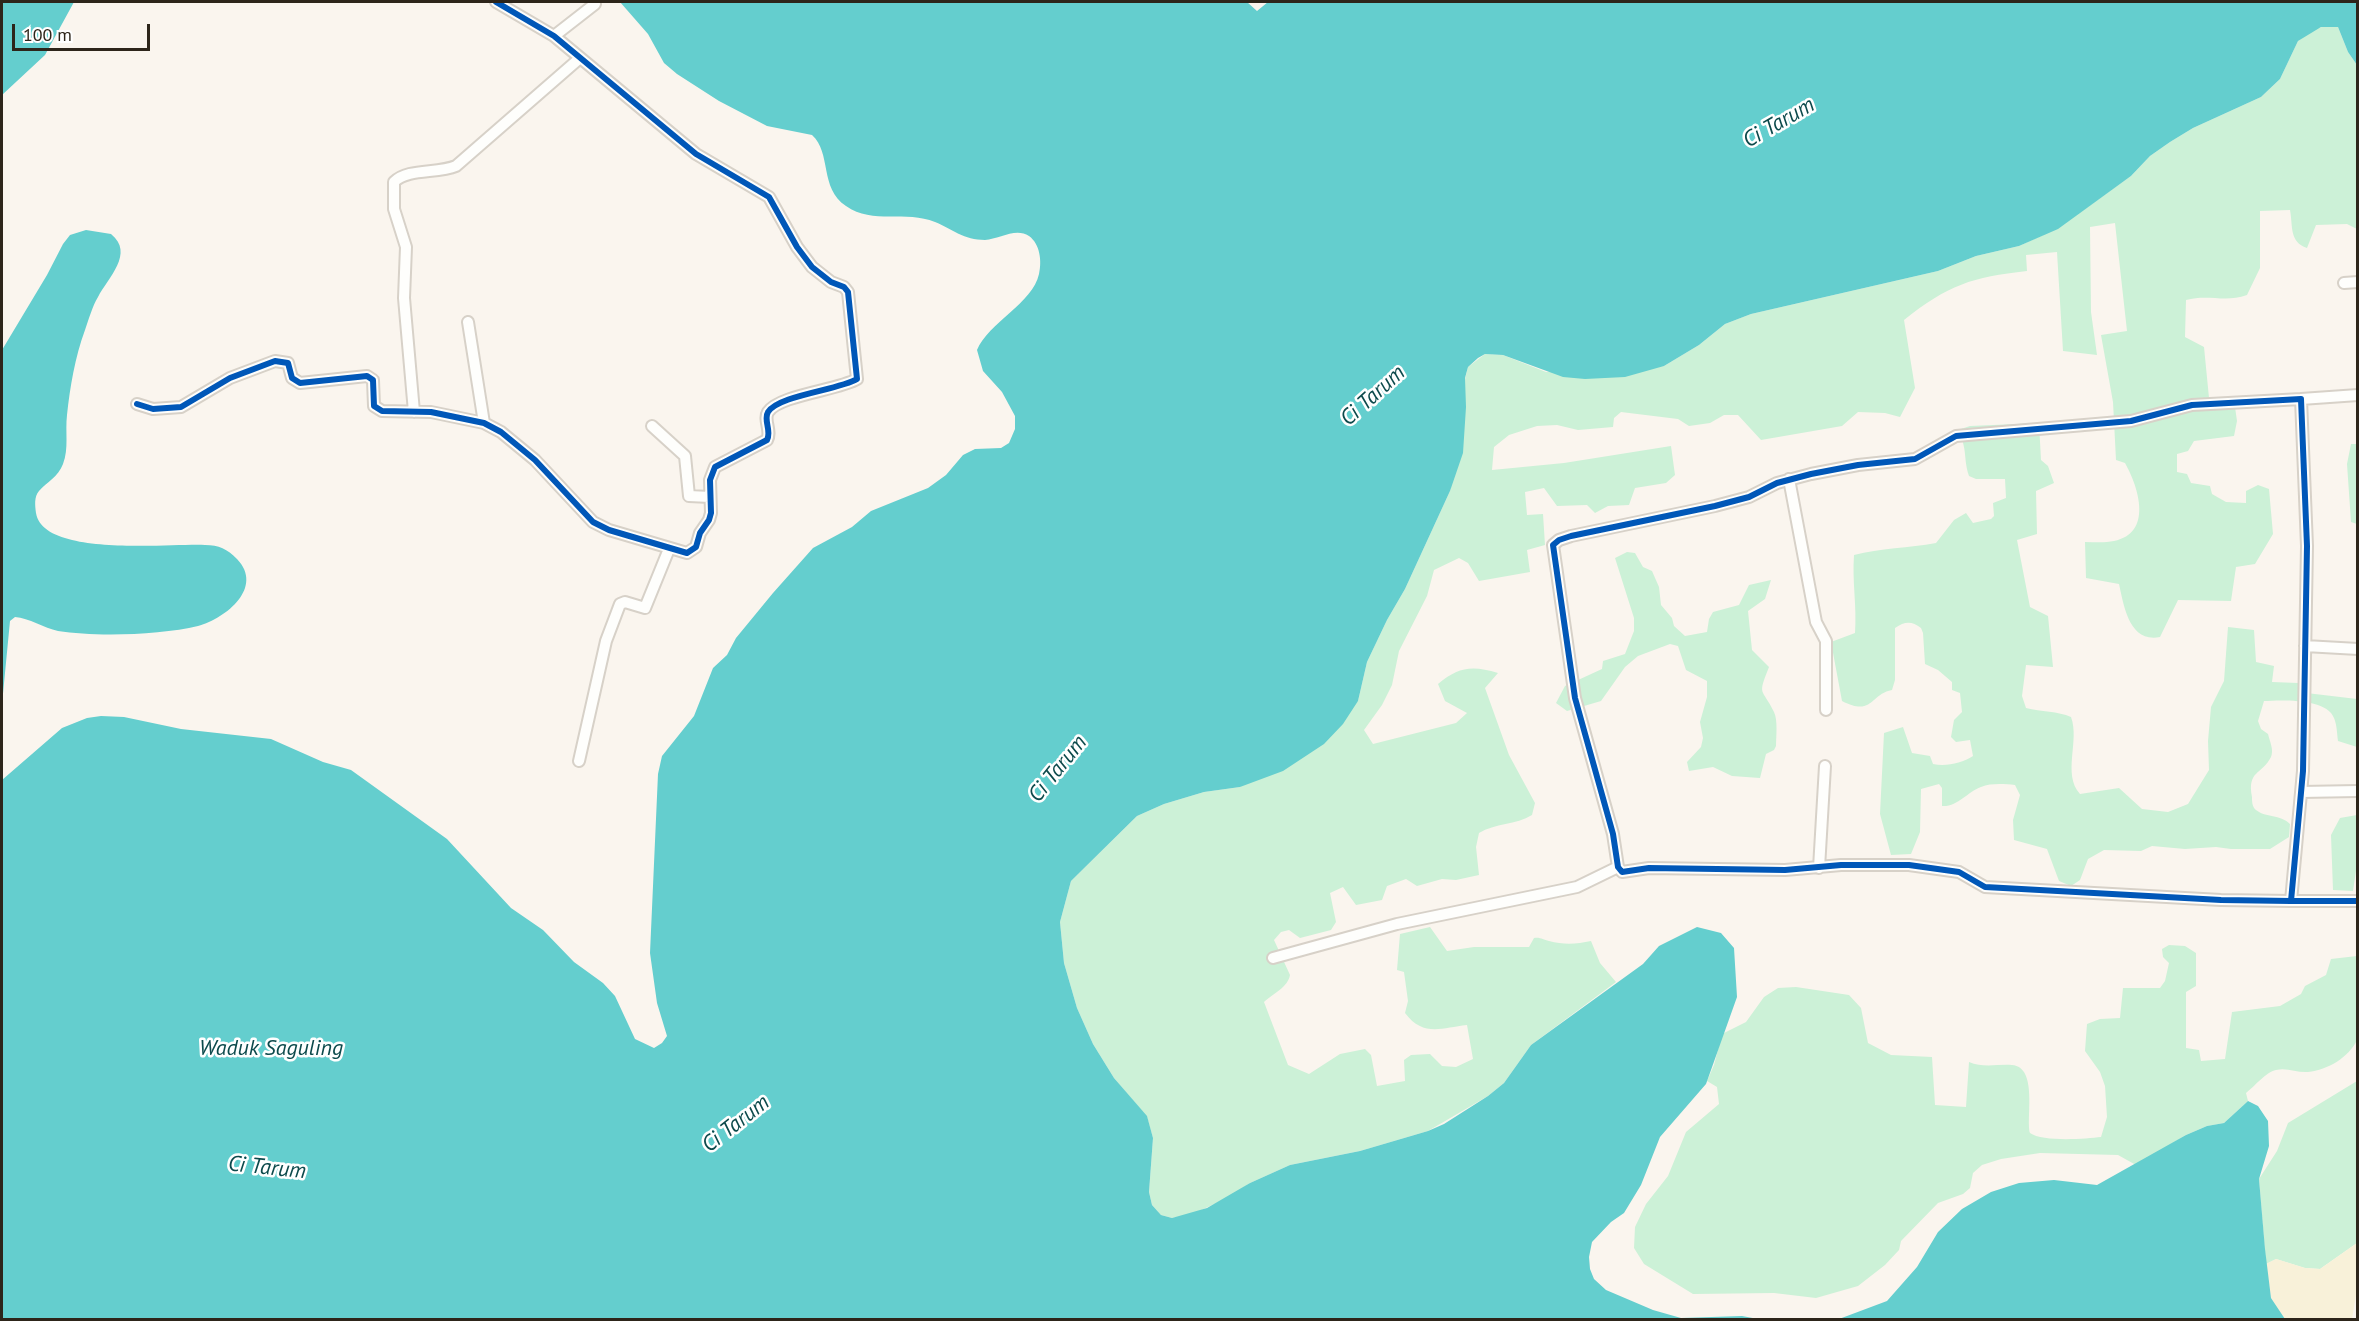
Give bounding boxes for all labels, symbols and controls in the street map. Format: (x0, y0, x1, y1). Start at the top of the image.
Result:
scale bar (15, 12, 153, 50)
text: 100 m (23, 23, 72, 46)
water label: Ci Tarum (1739, 92, 1819, 154)
water label: Ci Tarum (1335, 360, 1411, 432)
water label: Ci Tarum (1023, 730, 1093, 808)
water label: Waduk Saguling (199, 1036, 343, 1062)
water label: Ci Tarum (697, 1090, 775, 1158)
water label: Ci Tarum (227, 1151, 307, 1185)

